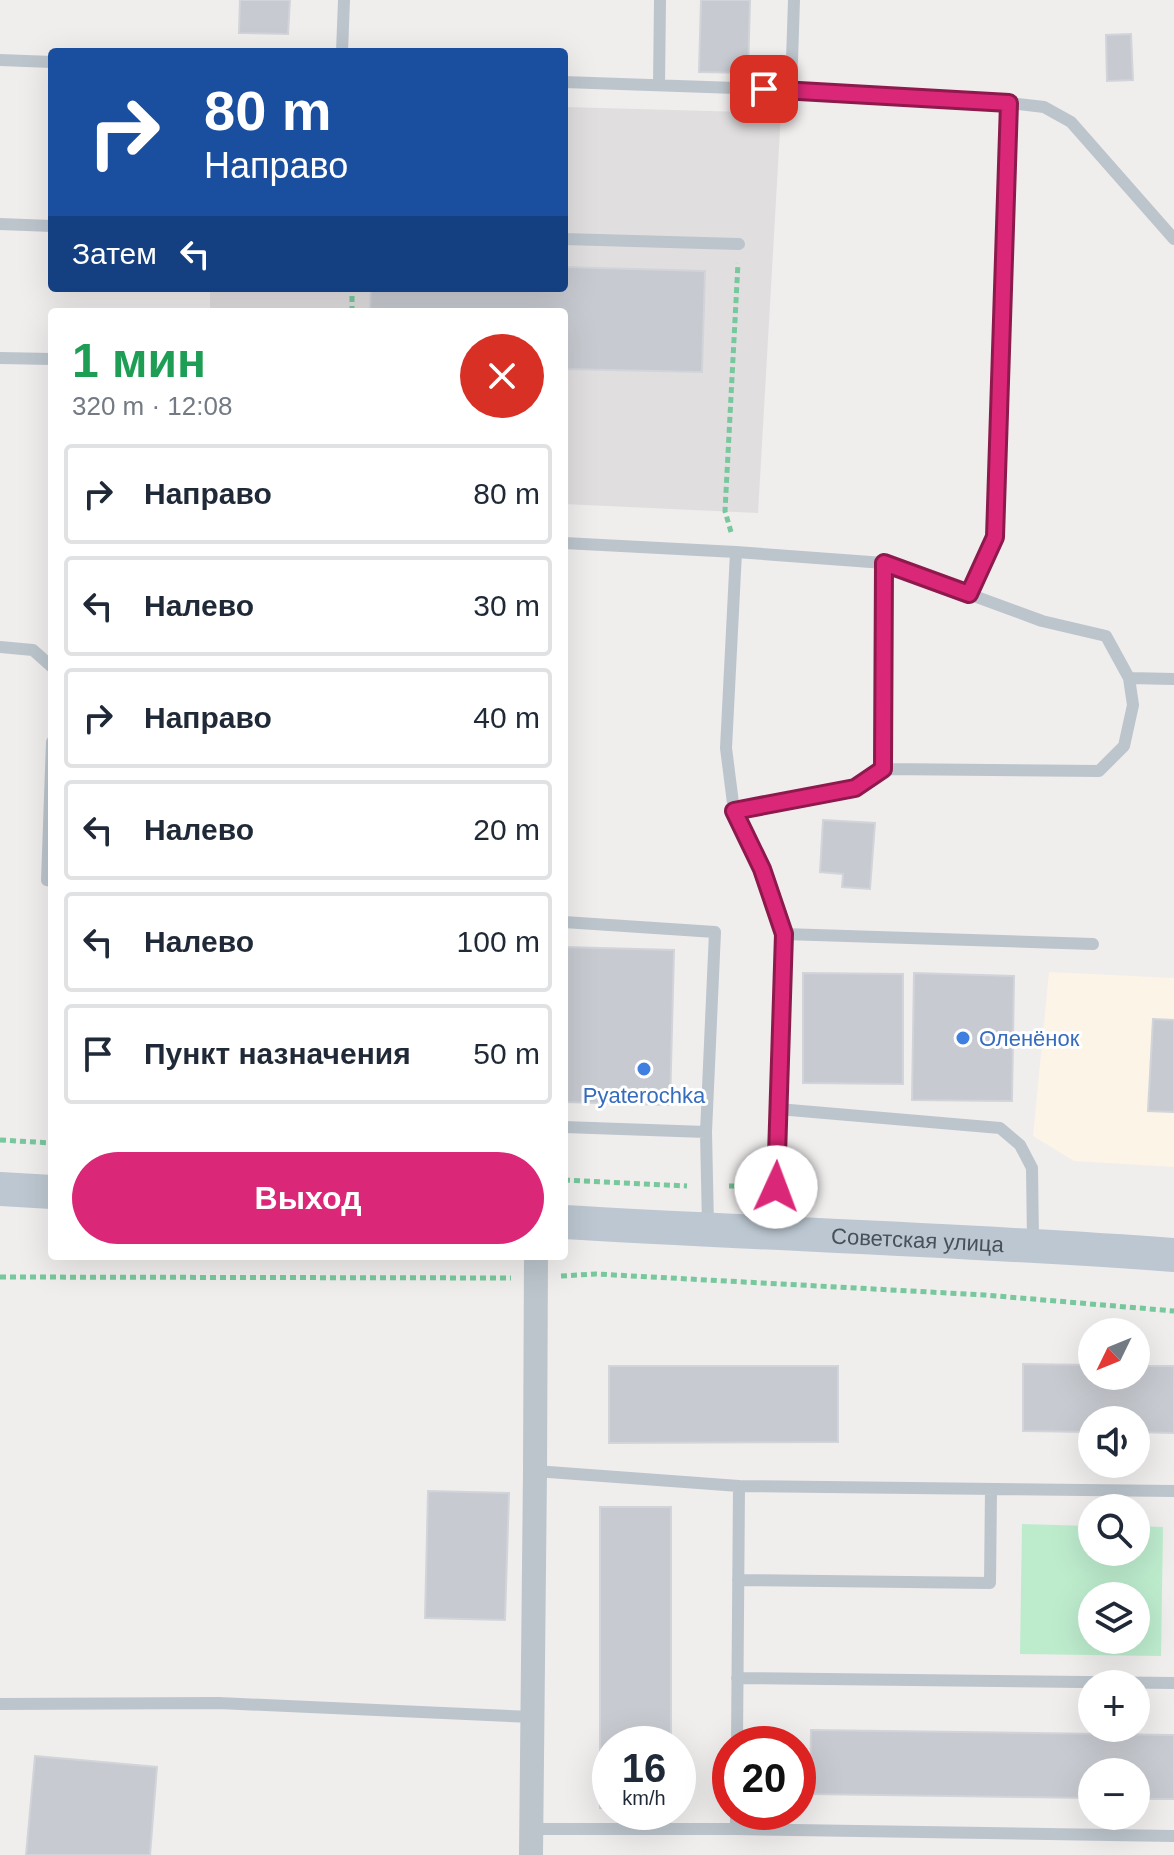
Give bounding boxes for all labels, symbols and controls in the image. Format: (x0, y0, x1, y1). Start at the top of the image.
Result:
pin (730, 55, 798, 123)
icon: arrive (742, 67, 786, 111)
text: 80 m (204, 79, 332, 142)
icon: right (72, 80, 176, 184)
text: Направо (204, 145, 348, 186)
icon: left (173, 232, 217, 276)
text: Затем (72, 237, 157, 270)
text: 1 мин (72, 334, 206, 387)
button: close (460, 334, 544, 418)
text: 320 m · 12:08 (72, 391, 232, 421)
icon: right (76, 472, 120, 516)
text: Направо (144, 477, 272, 510)
text: 80 m (473, 477, 540, 510)
icon: left (76, 584, 120, 628)
text: Налево (144, 589, 254, 622)
text: 30 m (473, 589, 540, 622)
icon: right (76, 696, 120, 740)
text: Направо (144, 701, 272, 734)
text: 40 m (473, 701, 540, 734)
icon: left (76, 808, 120, 852)
text: Налево (144, 813, 254, 846)
text: 20 m (473, 813, 540, 846)
icon: left (76, 920, 120, 964)
text: Налево (144, 925, 254, 958)
text: 100 m (457, 925, 540, 958)
place label: Оленёнок (979, 1026, 1080, 1051)
marker: Оленёнок (954, 1029, 972, 1047)
icon: arrive (76, 1032, 120, 1076)
text: Пункт назначения (144, 1037, 411, 1070)
text: 50 m (473, 1037, 540, 1070)
marker: Pyaterochka (635, 1060, 653, 1078)
place label: Pyaterochka (583, 1083, 706, 1108)
position arrow (734, 1145, 818, 1229)
button: Выход (72, 1152, 544, 1244)
street label: Советская улица (831, 1224, 1005, 1257)
north arrow (1078, 1318, 1150, 1390)
map controls (1078, 1318, 1150, 1830)
button: sound (1078, 1406, 1150, 1478)
button: search (1078, 1494, 1150, 1566)
button: layers (1078, 1582, 1150, 1654)
button: + (1078, 1670, 1150, 1742)
speed limit sign: 20 (712, 1726, 816, 1830)
text: 16 (622, 1746, 666, 1790)
button: − (1078, 1758, 1150, 1830)
text: km/h (622, 1787, 666, 1809)

